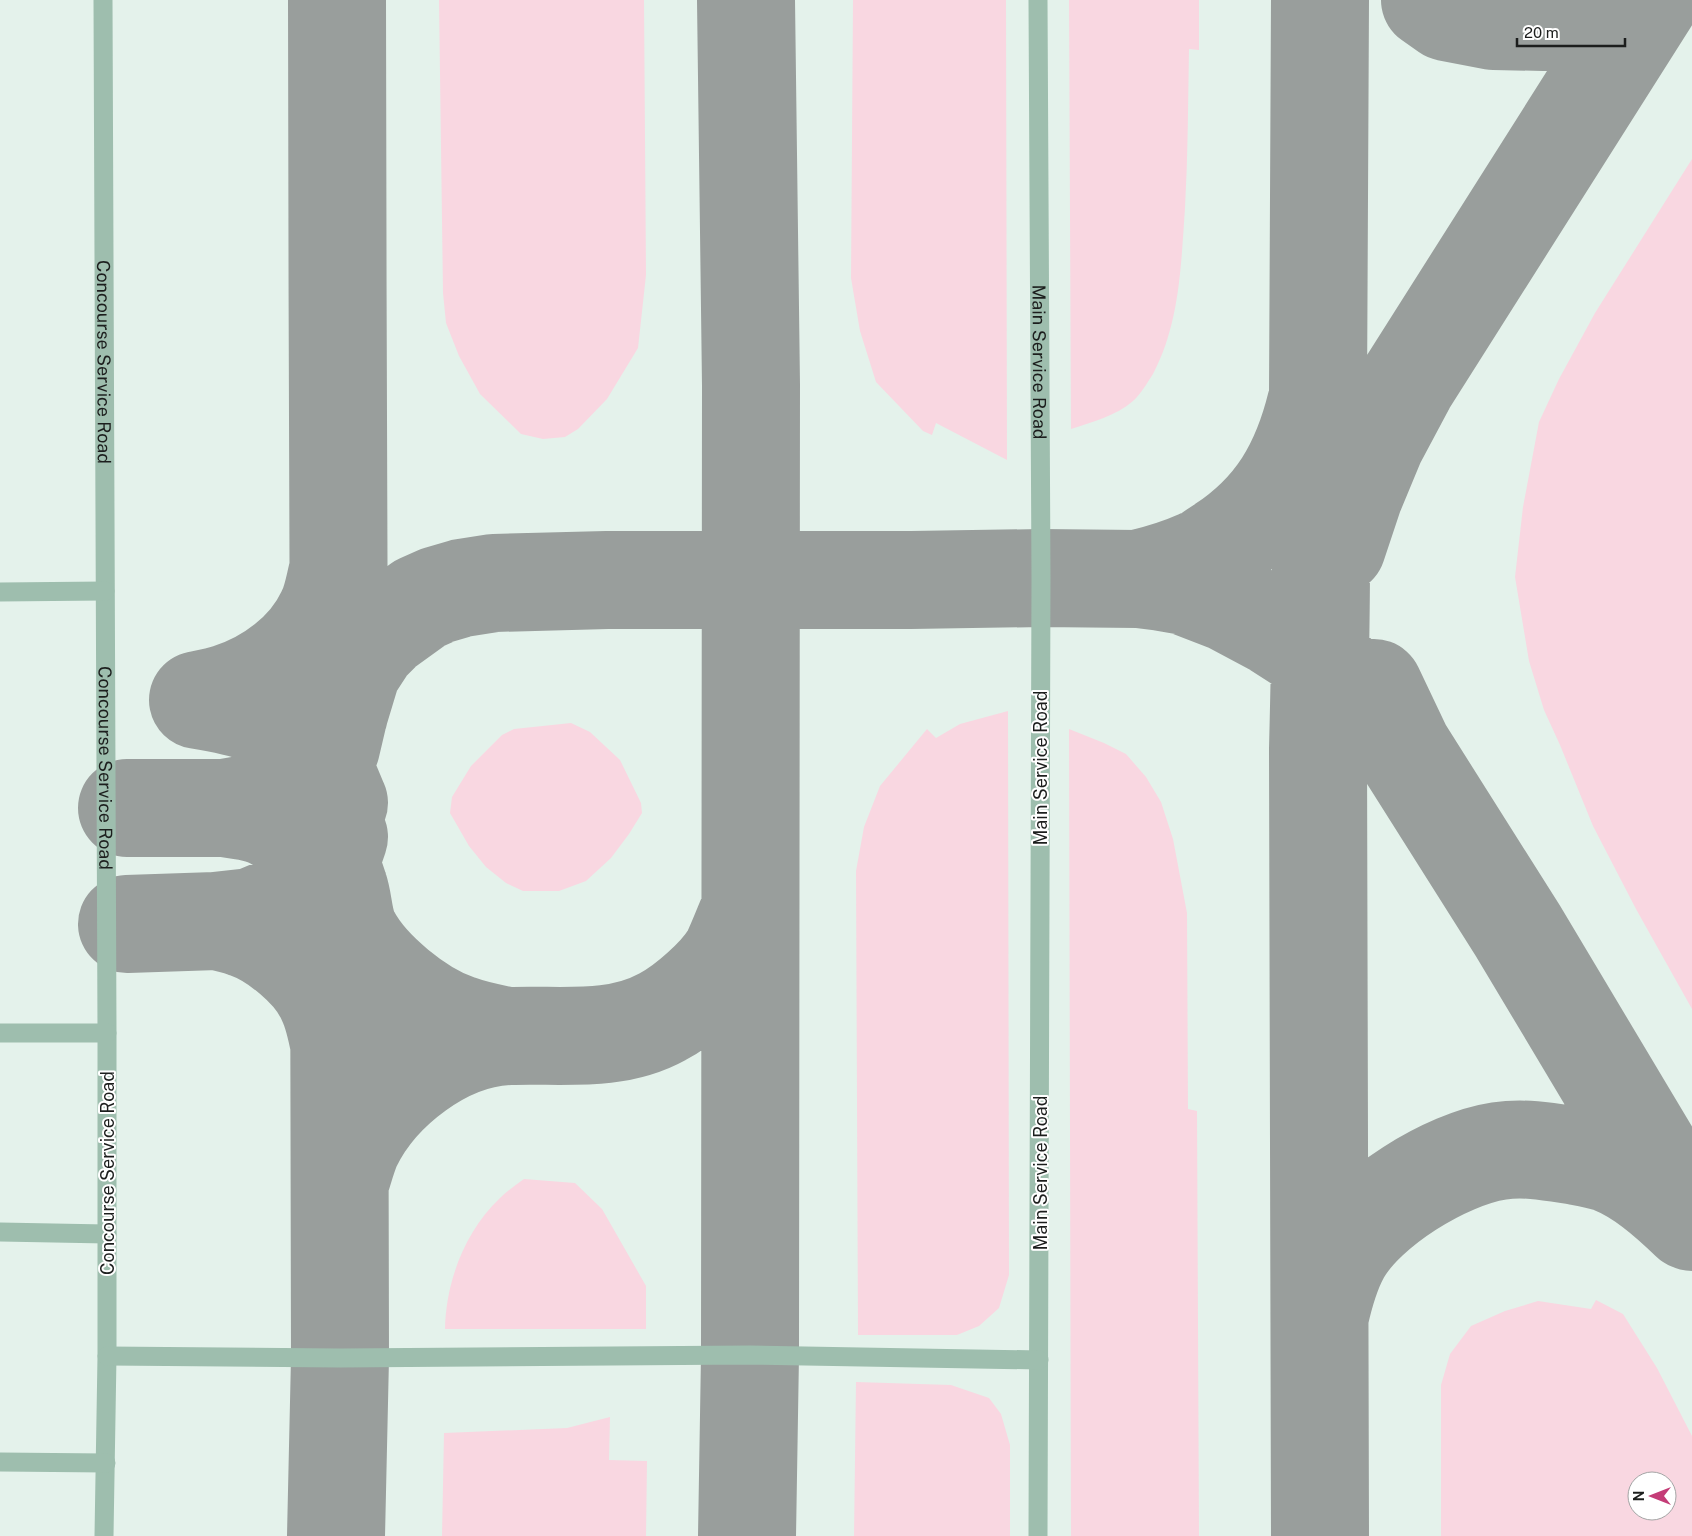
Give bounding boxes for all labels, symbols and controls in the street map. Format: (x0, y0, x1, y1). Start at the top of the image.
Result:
scale bar (1517, 15, 1624, 47)
text: 20 m (1524, 24, 1559, 41)
street label: Concourse Service Road (94, 260, 115, 464)
street label: Main Service Road (1029, 284, 1051, 440)
street label: Concourse Service Road (95, 666, 117, 870)
street label: Main Service Road (1030, 690, 1051, 846)
street label: Concourse Service Road (97, 1071, 118, 1275)
street label: Main Service Road (1030, 1095, 1051, 1251)
north arrow (1627, 1471, 1677, 1521)
text: N (1631, 1491, 1647, 1501)

